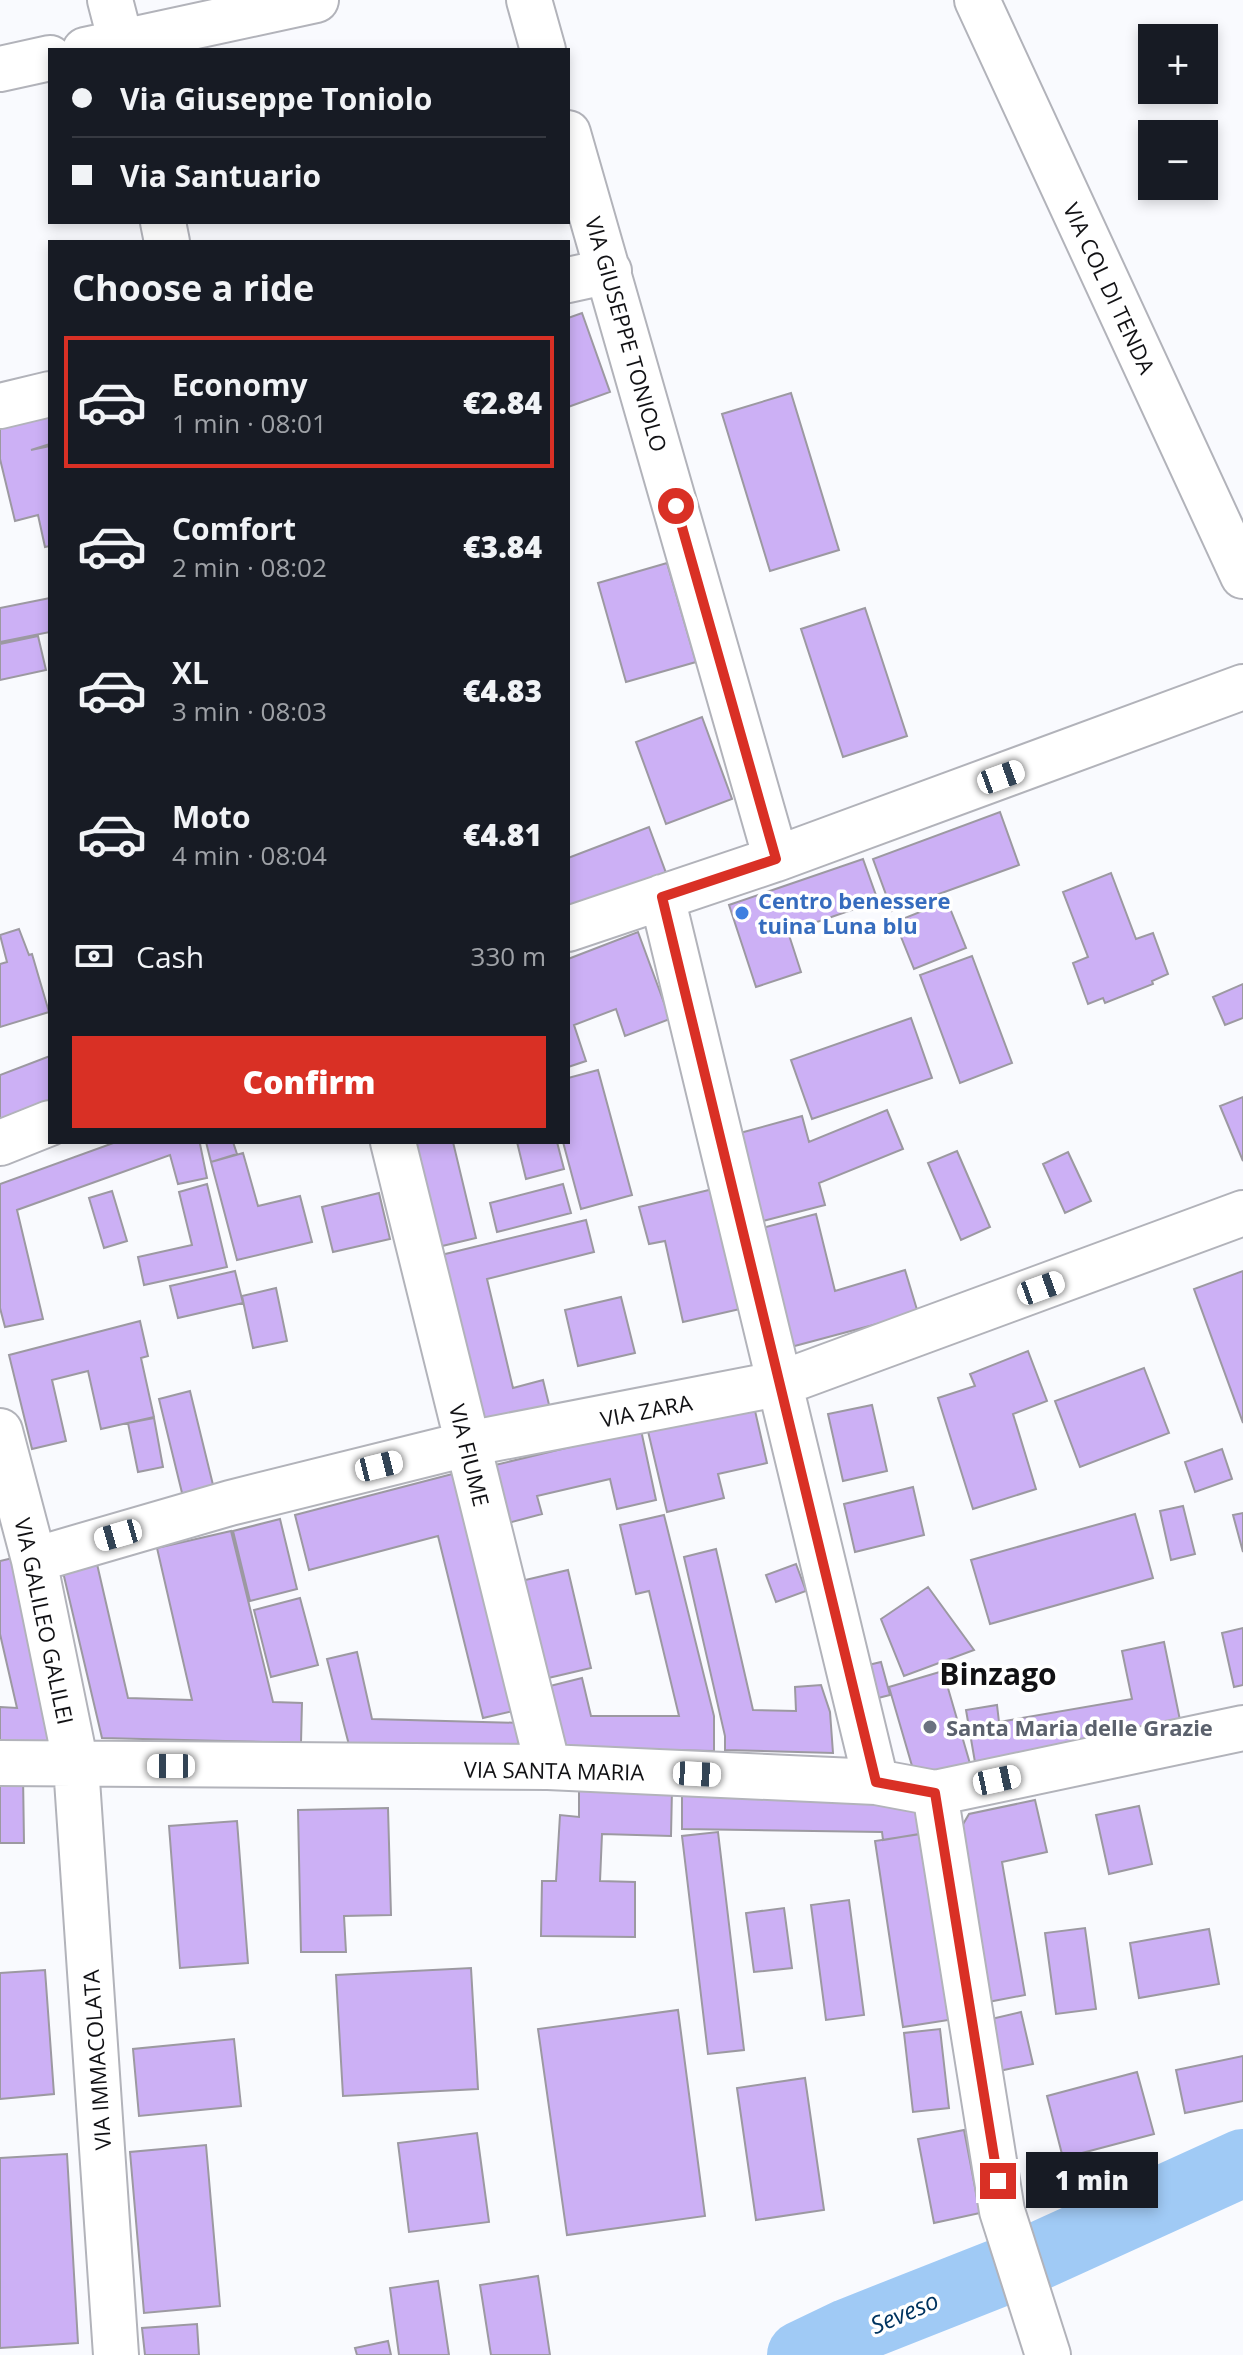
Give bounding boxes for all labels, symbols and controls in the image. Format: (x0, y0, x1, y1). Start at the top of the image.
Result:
map controls (1138, 24, 1218, 200)
button: + (1138, 24, 1218, 104)
text: Via Giuseppe Toniolo (120, 78, 432, 119)
button: − (1138, 120, 1218, 200)
text: Via Santuario (120, 155, 321, 196)
street label: VIA COL DI TENDA (1057, 198, 1163, 379)
street label: VIA GIUSEPPE TONIOLO (579, 213, 675, 455)
text: Choose a ride (72, 263, 314, 312)
text: Economy (172, 364, 308, 405)
icon: car (76, 366, 148, 438)
text: €2.84 (463, 382, 542, 423)
text: 1 min · 08:01 (172, 405, 327, 441)
route start (658, 488, 694, 524)
text: Comfort (172, 508, 296, 549)
icon: car (76, 510, 148, 582)
text: €3.84 (463, 526, 542, 567)
text: 2 min · 08:02 (172, 549, 327, 585)
text: XL (172, 652, 209, 693)
icon: car (76, 654, 148, 726)
text: €4.83 (463, 670, 542, 711)
text: 3 min · 08:03 (172, 693, 327, 729)
car (974, 758, 1028, 796)
text: Moto (172, 796, 250, 837)
icon: car (76, 798, 148, 870)
text: €4.81 (463, 814, 542, 855)
text: 4 min · 08:04 (172, 837, 327, 873)
place label: Centro benessere tuina Luna blu (758, 885, 951, 940)
marker: Centro benessere tuina Luna blu (733, 904, 751, 922)
icon: cash (72, 934, 116, 978)
text: Cash (136, 936, 204, 977)
text: 330 m (471, 938, 546, 974)
button: Confirm (72, 1036, 546, 1128)
car (1014, 1269, 1068, 1307)
street label: VIA ZARA (598, 1386, 695, 1434)
street label: VIA FIUME (443, 1401, 497, 1509)
car (353, 1449, 405, 1483)
street label: VIA GALILEO GALILEI (8, 1515, 82, 1727)
car (92, 1517, 144, 1553)
district label: Binzago (939, 1653, 1057, 1694)
place label: Santa Maria delle Grazie (946, 1712, 1213, 1742)
marker: Santa Maria delle Grazie (921, 1718, 939, 1736)
street label: VIA SANTA MARIA (463, 1753, 645, 1787)
car (147, 1754, 195, 1778)
car (672, 1761, 722, 1787)
car (971, 1763, 1023, 1797)
street label: VIA IMMACOLATA (75, 1969, 117, 2151)
callout: 1 min (1026, 2153, 1158, 2209)
text: 1 min (1055, 2162, 1129, 2198)
route end (980, 2163, 1016, 2199)
water label: Seveso (865, 2283, 943, 2341)

